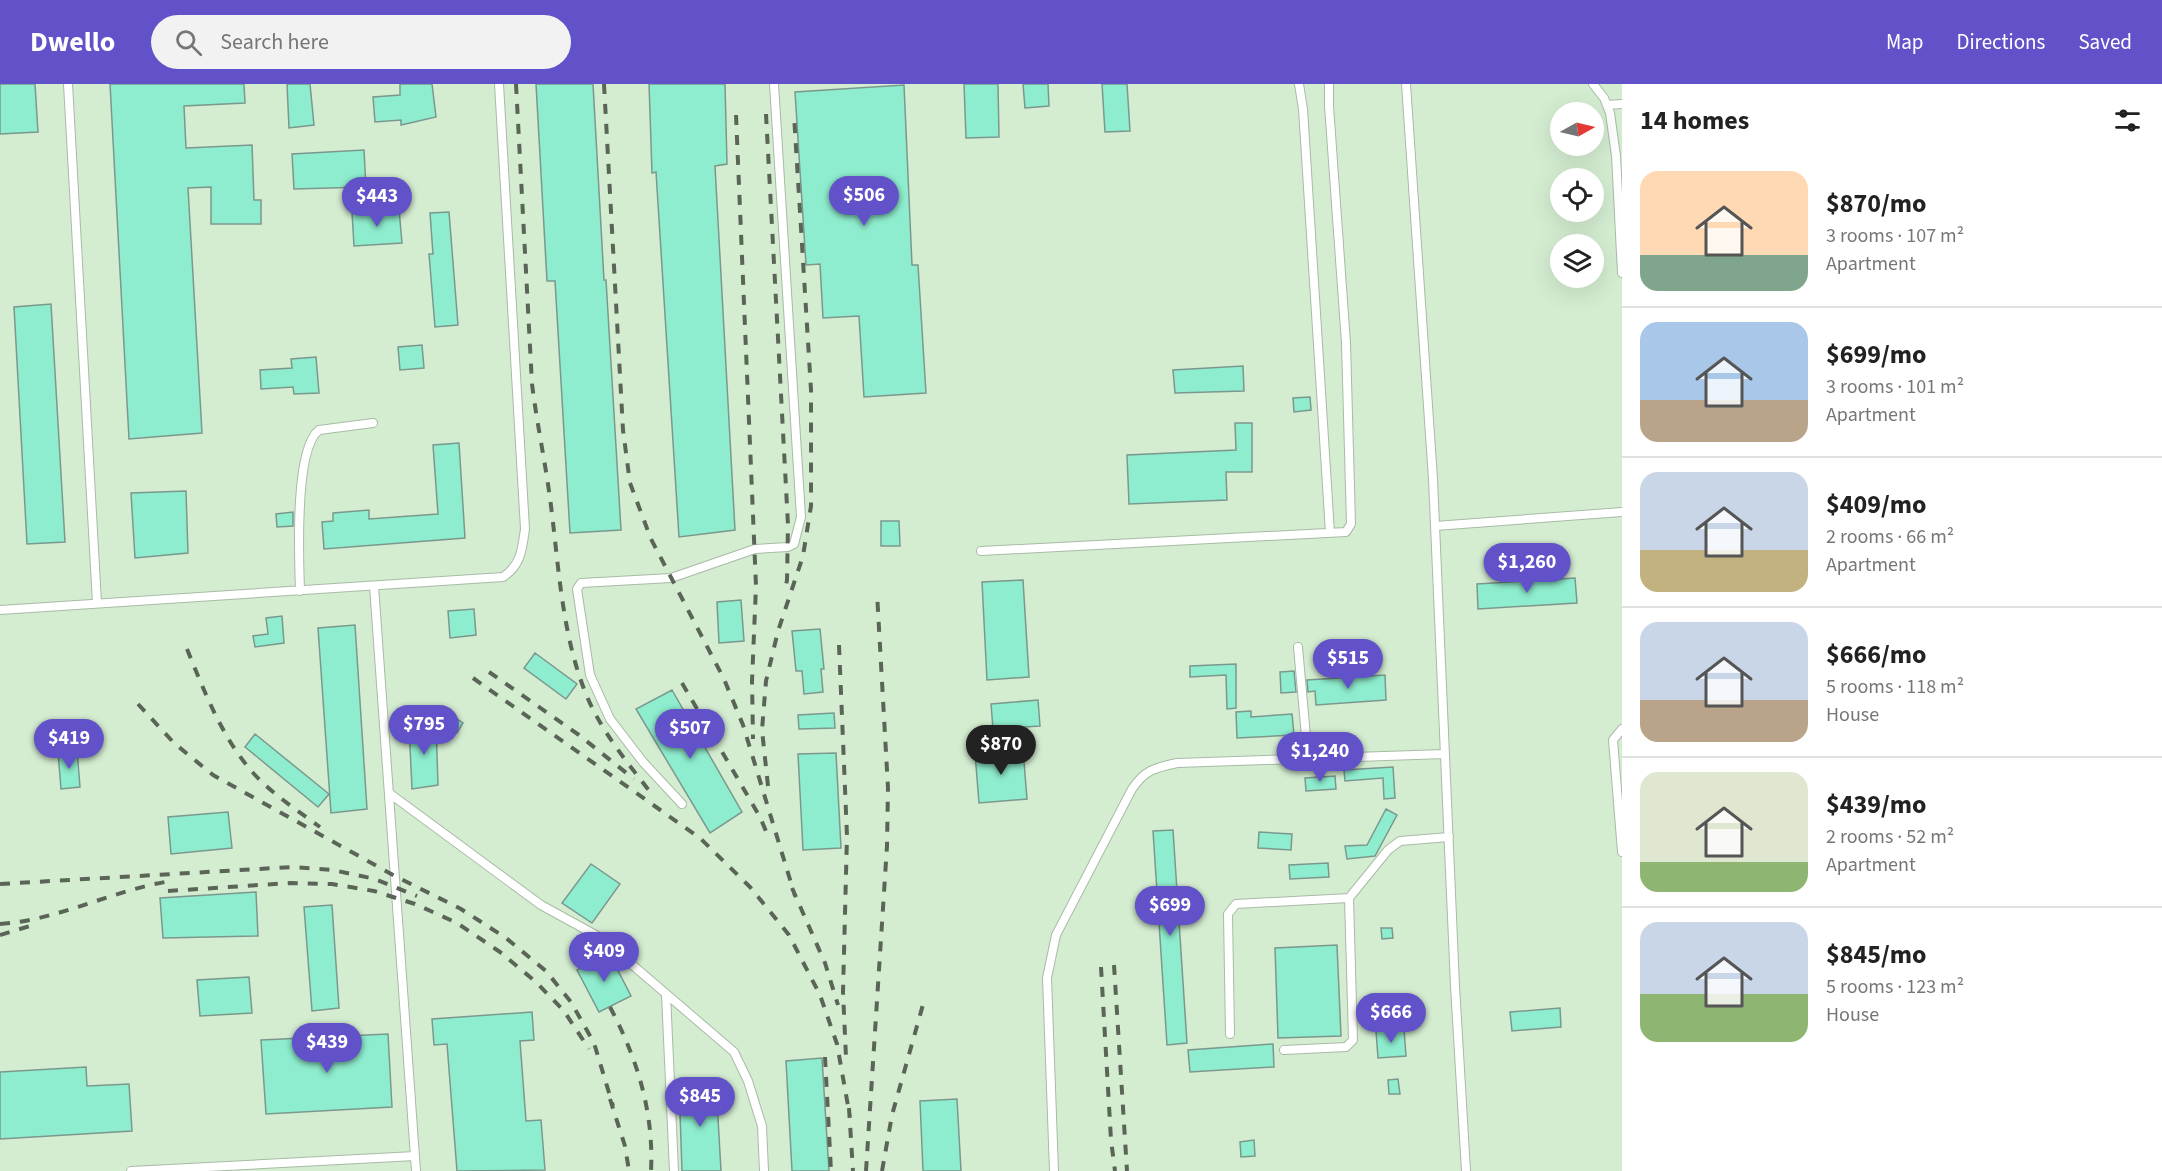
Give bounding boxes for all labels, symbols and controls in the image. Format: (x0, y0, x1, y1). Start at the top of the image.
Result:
search box (151, 15, 571, 69)
text: Dwello (30, 22, 115, 62)
icon: search (172, 26, 205, 59)
text: Search here (220, 26, 329, 58)
text: Map (1886, 27, 1924, 57)
text: Directions (1957, 27, 2045, 57)
text: Saved (2078, 27, 2132, 57)
north arrow (1550, 102, 1604, 156)
map controls (1550, 102, 1604, 288)
text: 14 homes (1640, 102, 1749, 139)
icon: filters (2111, 104, 2144, 137)
button: locate (1550, 168, 1604, 222)
pin: $506 (828, 176, 900, 227)
pin: $443 (341, 177, 413, 228)
text: $506 (843, 181, 885, 209)
text: $443 (356, 182, 398, 210)
text: $870/mo (1826, 185, 1926, 222)
icon: home (1688, 195, 1760, 267)
text: 3 rooms · 107 m² (1826, 222, 1964, 250)
button: layers (1550, 234, 1604, 288)
text: Apartment (1826, 250, 1916, 278)
text: $699/mo (1826, 336, 1926, 373)
icon: home (1688, 346, 1760, 418)
text: 3 rooms · 101 m² (1826, 373, 1964, 401)
text: Apartment (1826, 401, 1916, 429)
text: $409/mo (1826, 486, 1926, 523)
icon: home (1688, 496, 1760, 568)
text: 2 rooms · 66 m² (1826, 523, 1954, 551)
pin: $1,260 (1478, 543, 1576, 594)
text: $1,260 (1498, 548, 1556, 576)
text: Apartment (1826, 551, 1916, 579)
text: $666/mo (1826, 636, 1926, 673)
pin: $515 (1312, 639, 1384, 690)
text: $515 (1327, 644, 1369, 672)
icon: home (1688, 646, 1760, 718)
text: 5 rooms · 118 m² (1826, 673, 1964, 701)
text: House (1826, 701, 1879, 729)
pin: $795 (388, 705, 460, 756)
pin: $507 (654, 709, 726, 760)
text: $795 (403, 710, 445, 738)
text: $507 (669, 714, 711, 742)
pin: $419 (33, 719, 105, 770)
text: $419 (48, 724, 90, 752)
pin: $870 (965, 725, 1037, 776)
text: $870 (980, 730, 1022, 758)
pin: $1,240 (1271, 732, 1369, 783)
text: $1,240 (1291, 737, 1349, 765)
text: $439/mo (1826, 786, 1926, 823)
icon: home (1688, 796, 1760, 868)
text: 2 rooms · 52 m² (1826, 823, 1954, 851)
text: Apartment (1826, 851, 1916, 879)
pin: $699 (1134, 886, 1206, 937)
text: $699 (1149, 891, 1191, 919)
pin: $409 (568, 932, 640, 983)
text: $845/mo (1826, 936, 1926, 973)
text: $409 (583, 937, 625, 965)
icon: home (1688, 946, 1760, 1018)
text: 5 rooms · 123 m² (1826, 973, 1964, 1001)
pin: $666 (1355, 993, 1427, 1044)
text: $666 (1370, 998, 1412, 1026)
text: House (1826, 1001, 1879, 1029)
pin: $439 (291, 1023, 363, 1074)
text: $439 (306, 1028, 348, 1056)
pin: $845 (664, 1077, 736, 1128)
text: $845 (679, 1082, 721, 1110)

